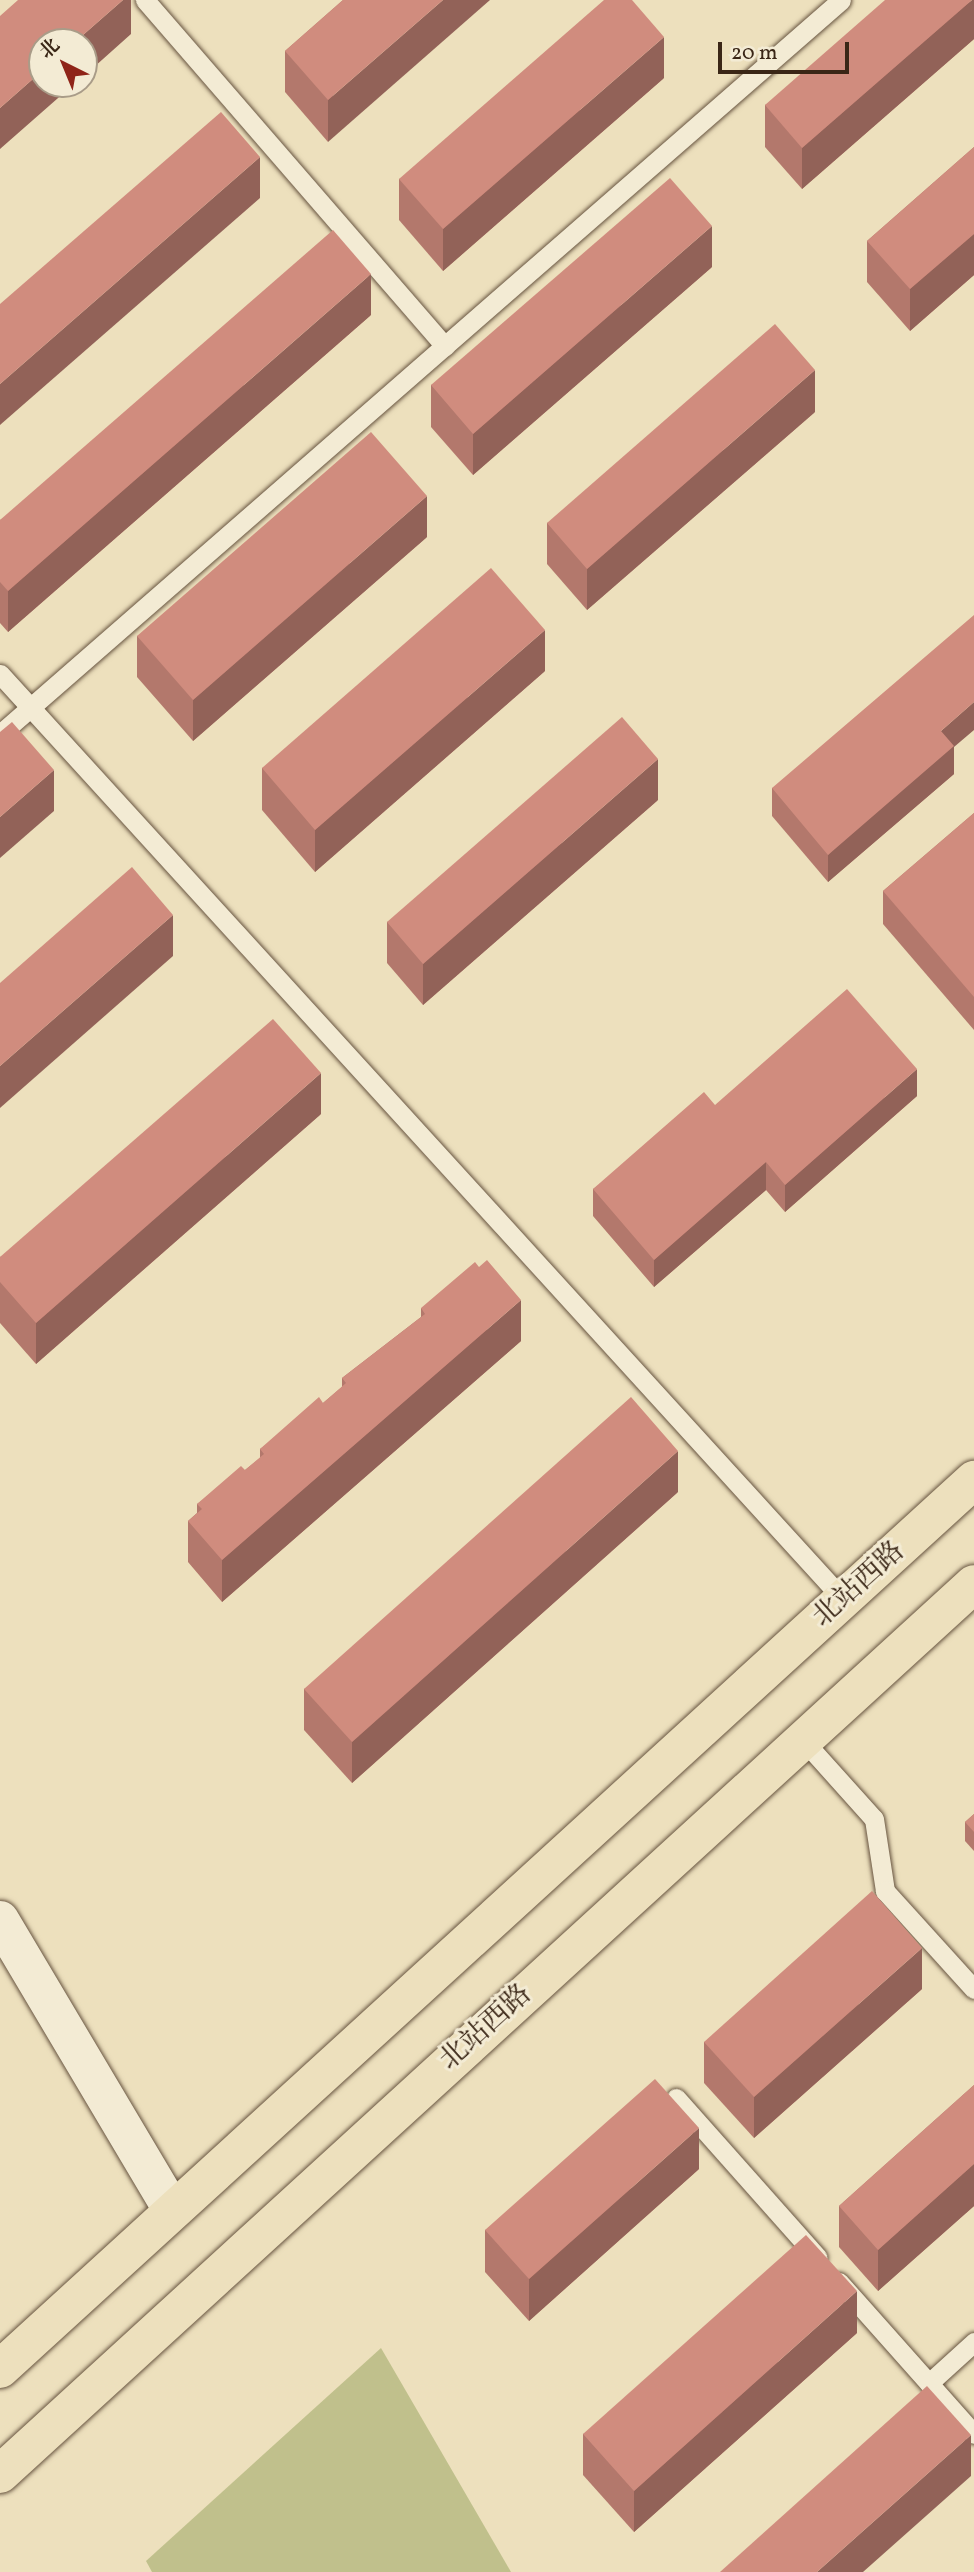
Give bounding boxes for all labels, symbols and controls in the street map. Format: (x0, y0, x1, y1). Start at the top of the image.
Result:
north arrow (28, 28, 98, 98)
scale bar (722, 28, 853, 72)
text: 北 (34, 33, 66, 65)
text: 20 m (731, 39, 777, 68)
street label: 北站西路 (806, 1535, 912, 1635)
street label: 北站西路 (433, 1978, 539, 2078)

